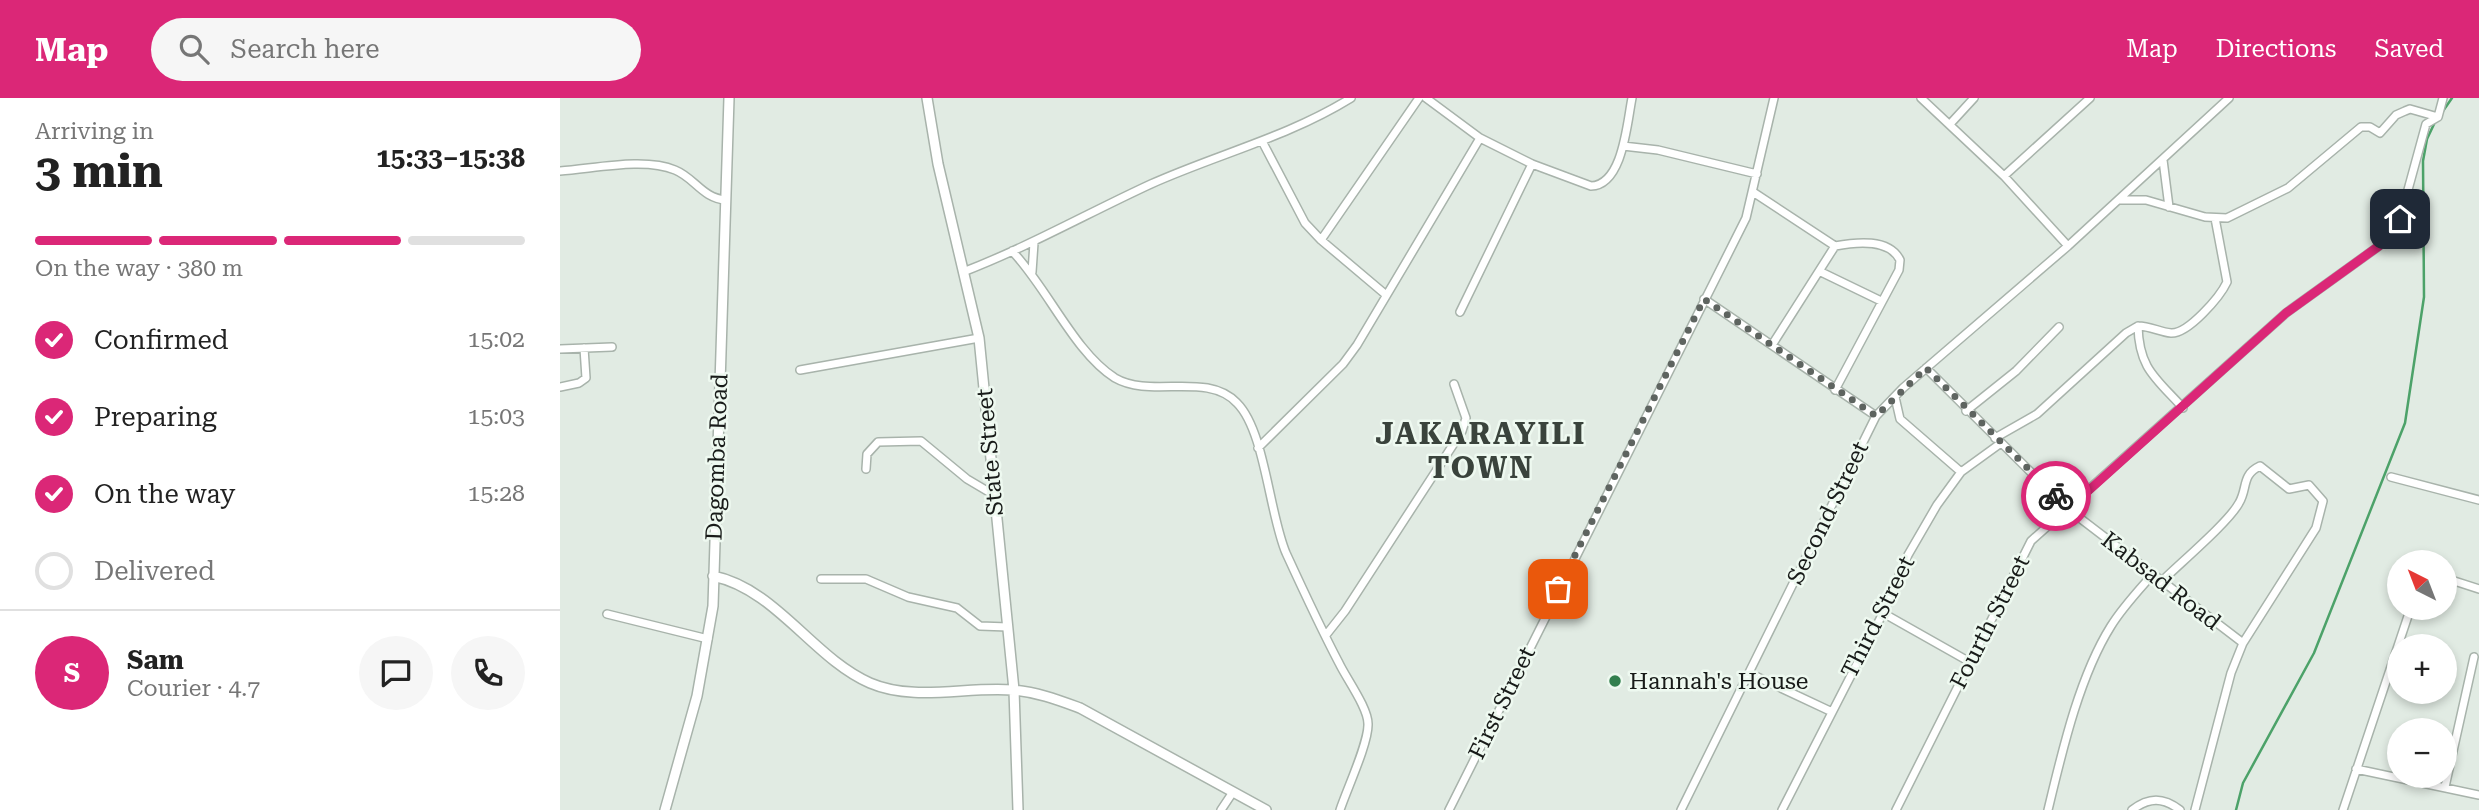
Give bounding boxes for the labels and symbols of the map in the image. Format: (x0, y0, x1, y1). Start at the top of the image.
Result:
pin (2370, 189, 2430, 249)
street label: Dagomba Road (701, 373, 733, 541)
street label: State Street (971, 387, 1009, 517)
district label: JAKARAYILI TOWN (1376, 416, 1586, 485)
street label: Second Street (1782, 437, 1874, 589)
courier (2021, 461, 2091, 531)
street label: Kabsad Road (2096, 526, 2226, 636)
street label: Fourth Street (1945, 550, 2035, 693)
north arrow (2387, 550, 2457, 620)
street label: Third Street (1836, 551, 1920, 683)
pin (1528, 559, 1588, 619)
street label: First Street (1463, 642, 1541, 764)
place label: Hannah's House (1629, 668, 1809, 695)
marker: Hannah's House (1607, 673, 1623, 689)

